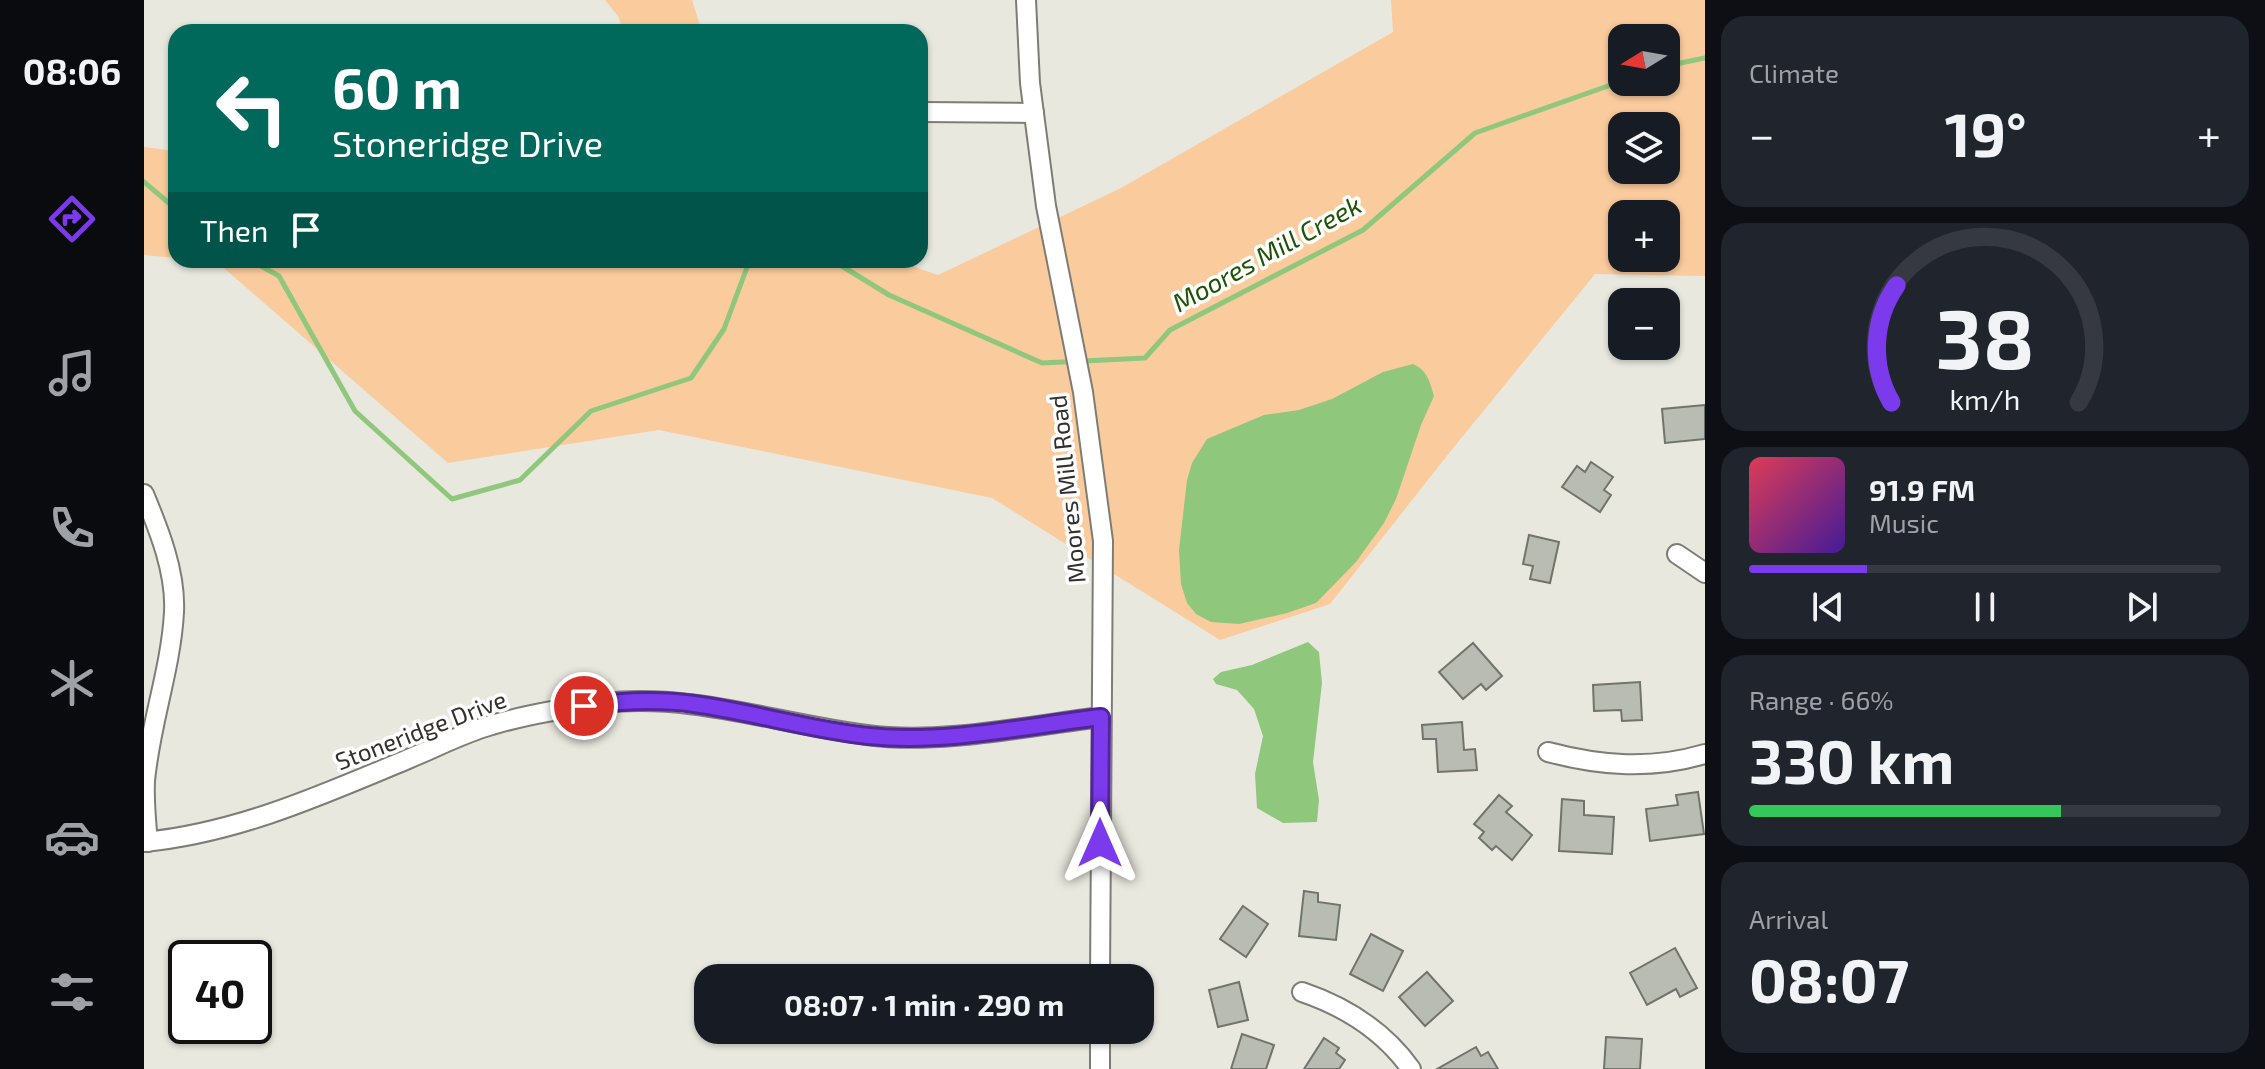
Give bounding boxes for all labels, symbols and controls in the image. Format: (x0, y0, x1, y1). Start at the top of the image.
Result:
north arrow (1608, 24, 1680, 96)
map controls (1608, 24, 1680, 360)
text: 08:06 (23, 49, 121, 92)
text: 60 m (332, 53, 462, 120)
icon: left (200, 56, 304, 160)
text: Climate (1749, 57, 1839, 88)
text: 19° (1945, 97, 2027, 169)
text: − (1749, 107, 1775, 160)
text: + (2197, 107, 2221, 160)
button: layers (1608, 112, 1680, 184)
text: Stoneridge Drive (332, 121, 603, 164)
water label: Moores Mill Creek (1166, 188, 1366, 317)
icon: directions (44, 191, 100, 247)
button: + (1608, 200, 1680, 272)
icon: arrive (284, 208, 328, 252)
text: Then (200, 212, 268, 248)
text: 38 (1935, 286, 2035, 386)
button: − (1608, 288, 1680, 360)
icon: music (44, 345, 100, 401)
text: km/h (1950, 381, 2020, 416)
street label: Moores Mill Road (1042, 393, 1091, 585)
text: 91.9 FM (1869, 471, 1975, 507)
icon: phone (44, 500, 100, 556)
text: Music (1869, 507, 1939, 538)
icon: previous (1806, 585, 1850, 629)
icon: pause (1963, 585, 2007, 629)
icon: next (2120, 585, 2164, 629)
icon: climate (44, 655, 100, 711)
pin (550, 672, 618, 740)
street label: Stoneridge Drive (331, 684, 510, 776)
icon: arrive (562, 684, 606, 728)
text: Range · 66% (1749, 684, 1894, 715)
text: 330 km (1749, 724, 1954, 796)
position arrow (1058, 801, 1142, 885)
icon: car (44, 809, 100, 865)
text: Arrival (1749, 903, 1828, 934)
speed limit sign: 40 (168, 940, 272, 1044)
text: 08:07 (1749, 943, 1909, 1015)
icon: filters (44, 964, 100, 1020)
text: 08:07 · 1 min · 290 m (784, 986, 1064, 1022)

